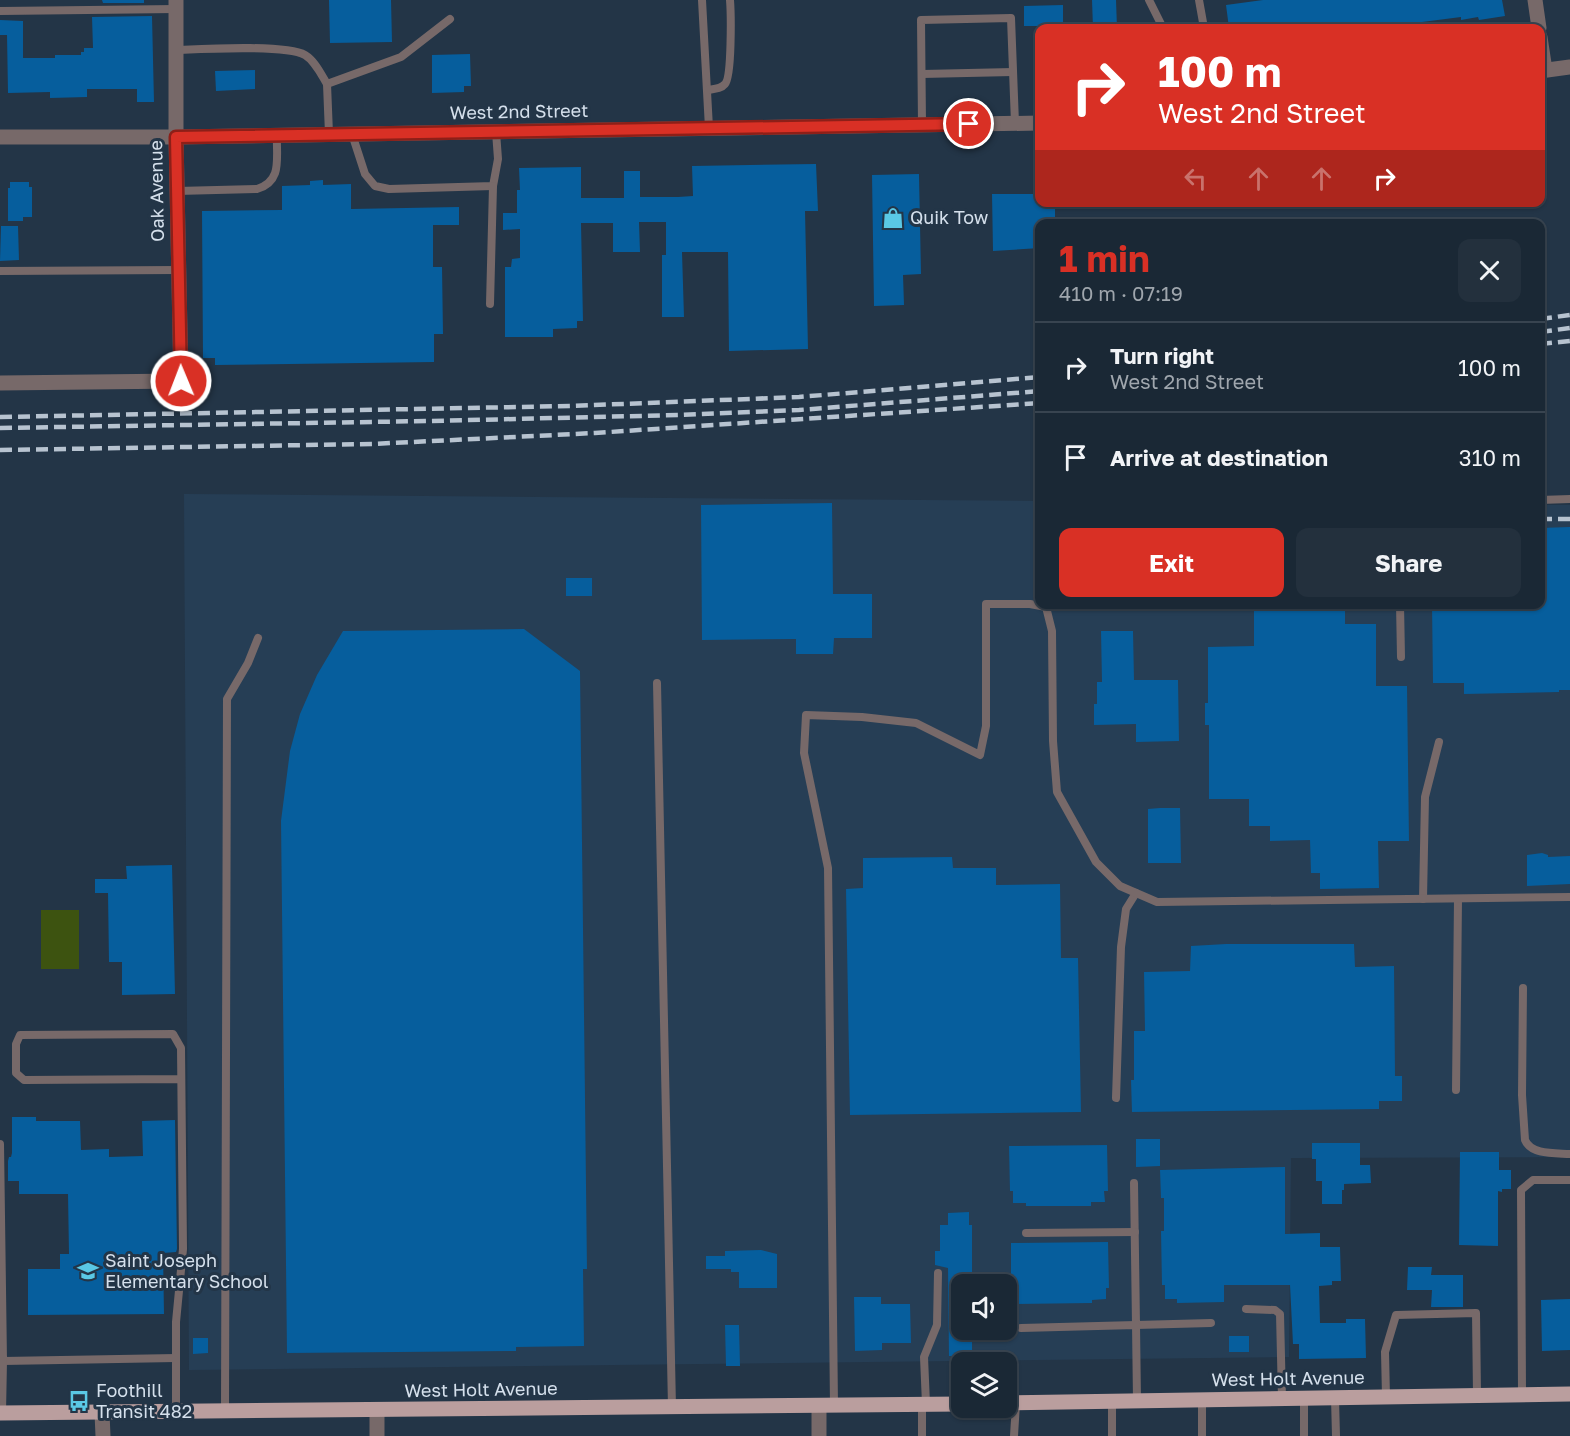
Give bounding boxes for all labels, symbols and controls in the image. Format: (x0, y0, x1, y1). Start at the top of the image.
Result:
text: 100 m (1158, 46, 1281, 96)
icon: right (1059, 48, 1137, 126)
text: West 2nd Street (1158, 97, 1366, 129)
pin (943, 98, 994, 149)
street label: West 2nd Street (449, 99, 588, 123)
icon: arrive (952, 107, 985, 140)
street label: Oak Avenue (144, 140, 168, 242)
icon: left (1179, 162, 1212, 195)
icon: ahead (1242, 162, 1275, 195)
icon: ahead (1305, 162, 1338, 195)
icon: right (1368, 162, 1401, 195)
shop icon: Quik Tow (881, 206, 905, 230)
place label: Quik Tow (910, 206, 989, 228)
text: 1 min (1059, 237, 1150, 280)
button: close (1458, 239, 1521, 302)
text: 410 m · 07:19 (1059, 281, 1183, 305)
text: Turn right (1110, 342, 1214, 369)
position arrow (149, 349, 213, 413)
icon: right (1059, 351, 1092, 384)
text: 100 m (1458, 354, 1521, 381)
text: West 2nd Street (1110, 369, 1264, 393)
icon: arrive (1059, 441, 1092, 474)
text: Arrive at destination (1110, 444, 1328, 471)
text: 310 m (1459, 444, 1521, 471)
button: Exit (1059, 528, 1284, 597)
button: Share (1296, 528, 1521, 597)
place label: Saint Joseph Elementary School (105, 1249, 269, 1292)
school or university icon: Saint Joseph Elementary School (76, 1259, 100, 1283)
map controls (951, 1274, 1017, 1418)
button: sound (951, 1274, 1017, 1340)
button: layers (951, 1352, 1017, 1418)
street label: West Holt Avenue (1211, 1366, 1365, 1390)
street label: West Holt Avenue (404, 1377, 558, 1401)
place label: Foothill Transit 482 (96, 1379, 192, 1422)
bus stop icon: Foothill Transit 482 (67, 1389, 91, 1413)

